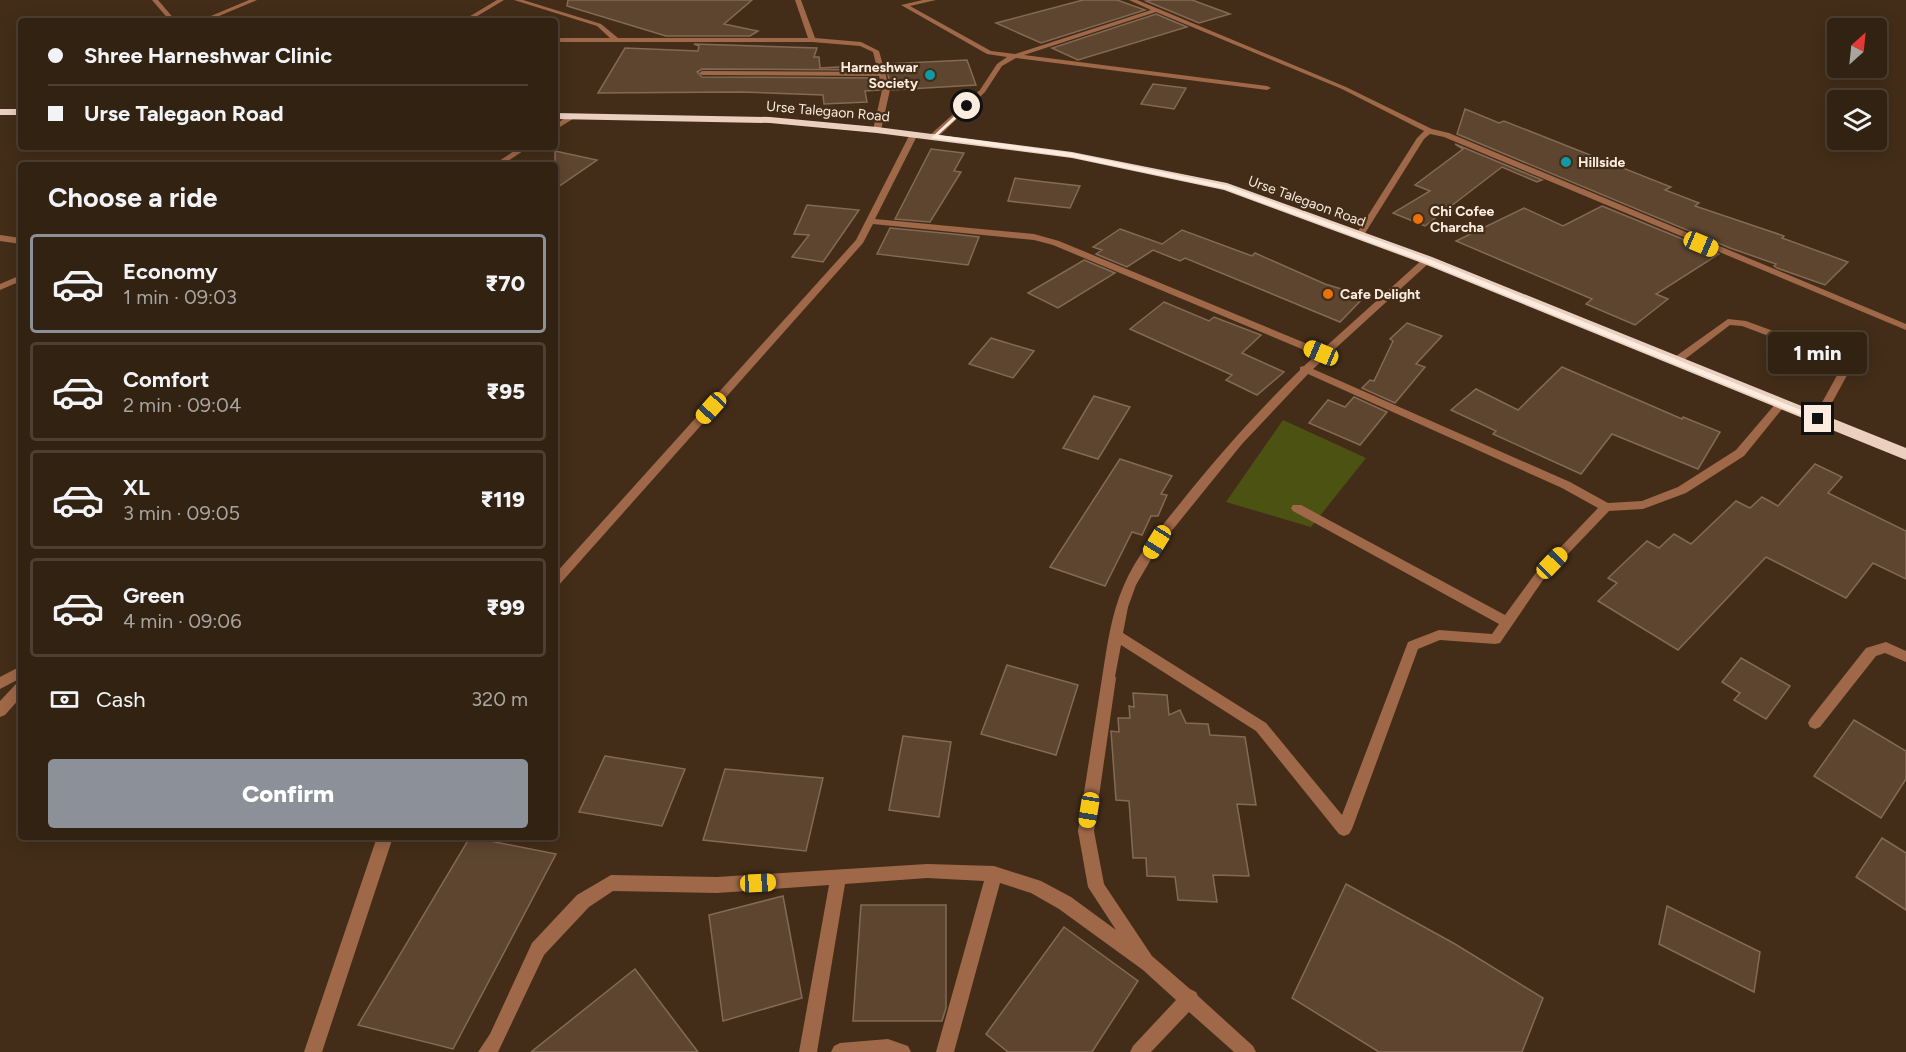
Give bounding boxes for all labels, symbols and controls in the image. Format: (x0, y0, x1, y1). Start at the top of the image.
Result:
north arrow (1827, 18, 1887, 78)
map controls (1827, 18, 1887, 150)
text: Shree Harneshwar Clinic (84, 42, 332, 69)
place label: Harneshwar Society (840, 59, 919, 92)
marker: Harneshwar Society (923, 68, 937, 82)
button: layers (1827, 90, 1887, 150)
route start (953, 92, 980, 119)
street label: Urse Talegaon Road (765, 98, 890, 125)
text: Urse Talegaon Road (84, 100, 283, 127)
place label: Hillside (1578, 154, 1626, 171)
marker: Hillside (1559, 155, 1573, 169)
street label: Urse Talegaon Road (1246, 172, 1368, 231)
text: Choose a ride (48, 181, 217, 214)
place label: Chi Cofee Charcha (1430, 203, 1495, 236)
marker: Chi Cofee Charcha (1411, 212, 1425, 226)
car (1681, 229, 1721, 259)
icon: car (51, 257, 105, 311)
text: Economy (123, 258, 218, 285)
text: ₹70 (485, 270, 525, 297)
text: 1 min · 09:03 (123, 285, 237, 309)
place label: Cafe Delight (1340, 286, 1421, 303)
marker: Cafe Delight (1321, 287, 1335, 301)
callout: 1 min (1768, 332, 1868, 374)
car (1301, 338, 1341, 368)
text: 1 min (1794, 341, 1841, 365)
icon: car (51, 365, 105, 419)
text: Comfort (123, 366, 209, 393)
text: ₹95 (486, 378, 525, 405)
car (692, 389, 730, 427)
text: 2 min · 09:04 (123, 393, 241, 417)
route end (1804, 405, 1831, 432)
icon: car (51, 473, 105, 527)
text: XL (123, 474, 150, 501)
text: ₹119 (480, 486, 525, 513)
text: 3 min · 09:05 (123, 501, 240, 525)
car (1140, 522, 1174, 562)
car (1533, 544, 1571, 582)
icon: car (51, 581, 105, 635)
text: Green (123, 582, 185, 609)
text: ₹99 (486, 594, 525, 621)
text: 4 min · 09:06 (123, 609, 241, 633)
icon: cash (48, 683, 81, 716)
text: Cash (96, 686, 146, 713)
text: 320 m (471, 687, 528, 711)
button: Confirm (48, 759, 528, 828)
car (1077, 791, 1101, 829)
car (740, 873, 776, 893)

